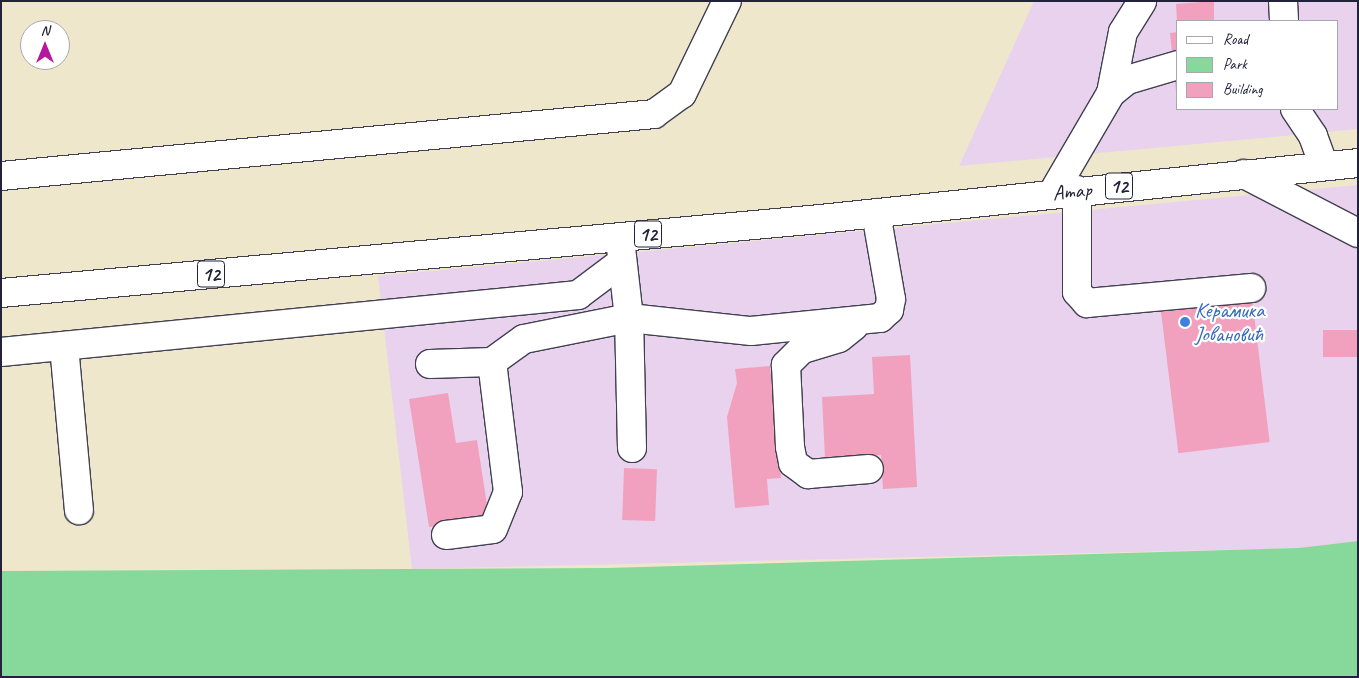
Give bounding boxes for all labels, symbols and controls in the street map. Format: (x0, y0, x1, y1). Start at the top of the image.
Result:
north arrow (20, 20, 70, 70)
legend (1176, 20, 1339, 110)
text: N (41, 22, 49, 39)
text: Road (1223, 30, 1248, 49)
text: Park (1223, 55, 1247, 74)
text: Building (1223, 80, 1262, 99)
road number: 12 (1104, 168, 1134, 204)
street label: Атар (1051, 176, 1093, 206)
road number: 12 (633, 216, 663, 252)
road number: 12 (196, 256, 226, 292)
place label: Керамика Јовановић (1195, 297, 1264, 347)
marker: Керамика Јовановић (1179, 316, 1191, 328)

